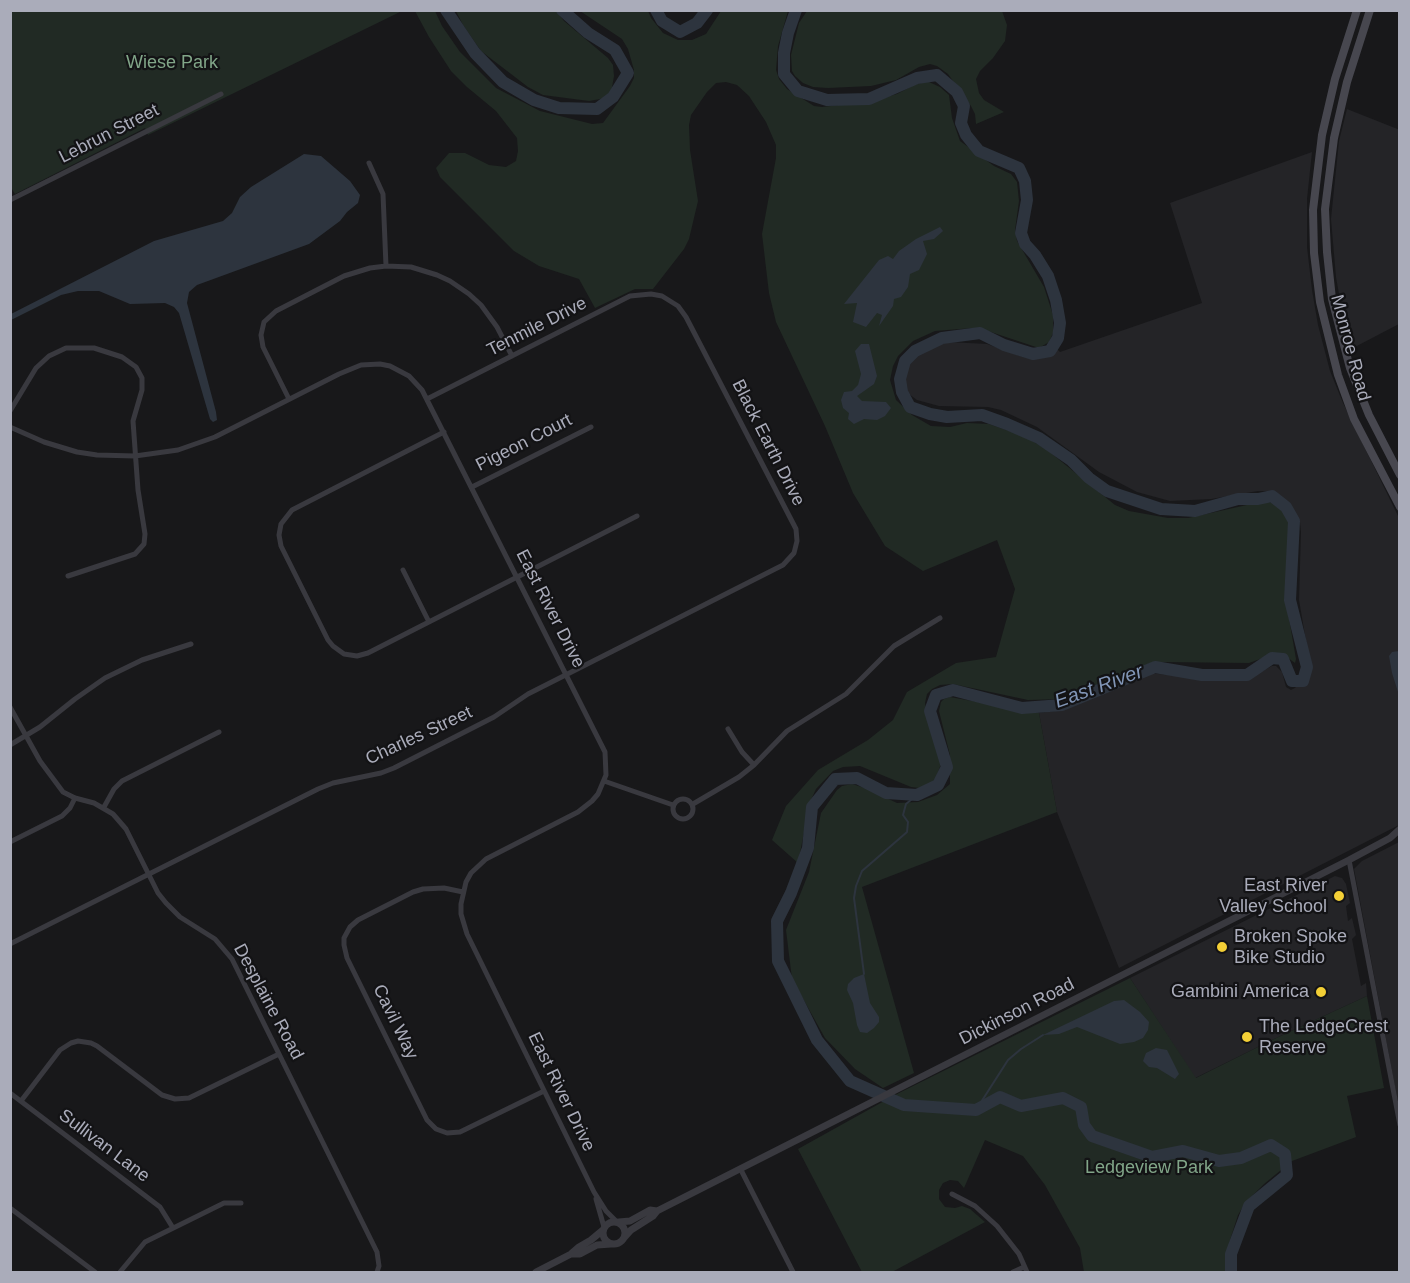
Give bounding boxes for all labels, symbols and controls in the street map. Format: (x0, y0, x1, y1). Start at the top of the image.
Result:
park label: Wiese Park (126, 52, 218, 74)
street label: Lebrun Street (56, 100, 162, 168)
street label: Tenmile Drive (484, 293, 590, 361)
street label: Monroe Road (1325, 293, 1375, 403)
street label: Black Earth Drive (727, 376, 809, 510)
street label: Pigeon Court (472, 410, 576, 476)
street label: East River Drive (511, 546, 589, 672)
water label: East River (1052, 660, 1146, 714)
street label: Charles Street (362, 702, 476, 770)
place label: East River Valley School (1219, 875, 1327, 918)
marker: East River Valley School (1332, 889, 1346, 903)
place label: Broken Spoke Bike Studio (1234, 926, 1347, 968)
street label: Desplaine Road (228, 940, 308, 1064)
marker: Broken Spoke Bike Studio (1215, 940, 1229, 954)
street label: Dickinson Road (956, 974, 1078, 1050)
street label: Cavil Way (368, 981, 422, 1063)
place label: Gambini America (1171, 981, 1309, 1003)
marker: Gambini America (1314, 985, 1328, 999)
place label: The LedgeCrest Reserve (1259, 1016, 1388, 1058)
street label: East River Drive (523, 1029, 599, 1155)
marker: The LedgeCrest Reserve (1240, 1030, 1254, 1044)
street label: Sullivan Lane (54, 1105, 154, 1187)
park label: Ledgeview Park (1085, 1157, 1213, 1179)

